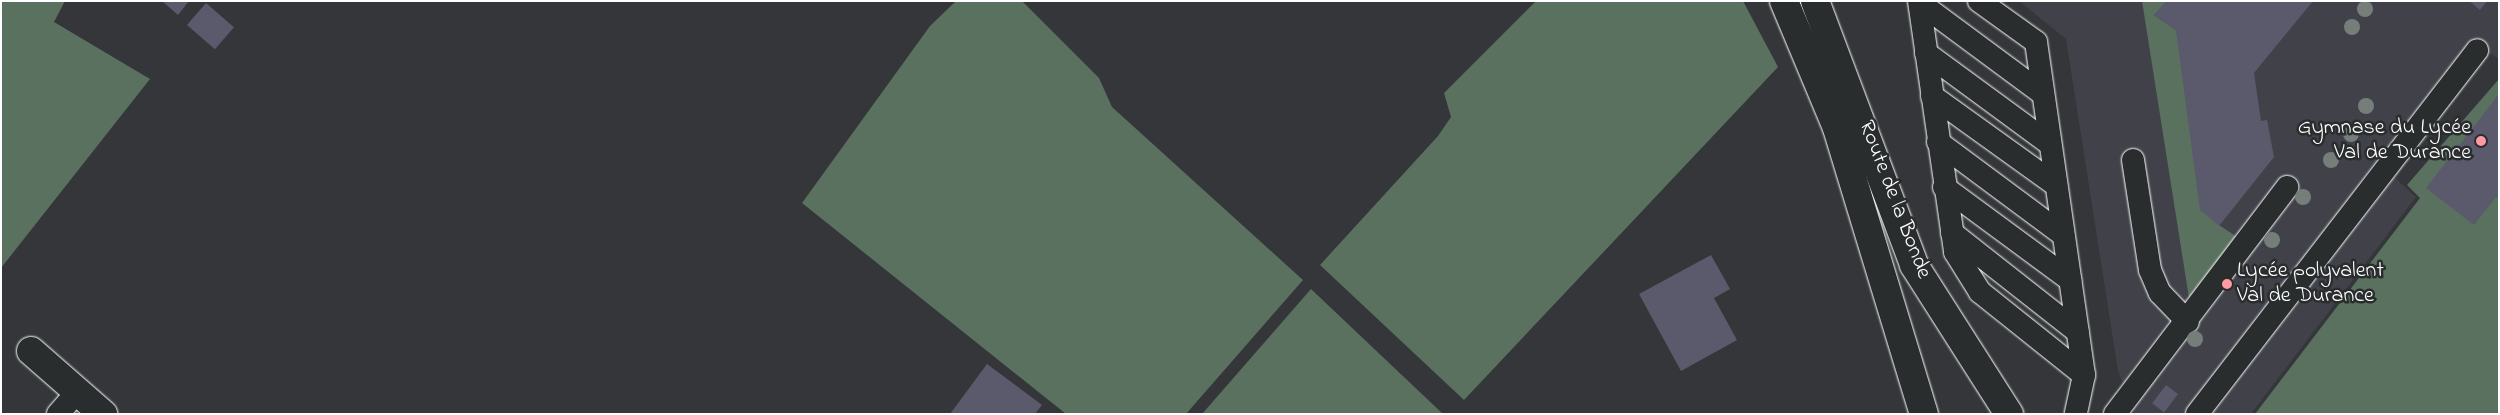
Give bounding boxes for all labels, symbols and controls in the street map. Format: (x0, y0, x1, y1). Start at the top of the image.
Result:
place label: Gymnase du Lycée Val de Durance (2298, 115, 2471, 166)
street label: Route de la Bonde (1852, 117, 1936, 283)
marker: Gymnase du Lycée Val de Durance (2475, 135, 2487, 147)
place label: Lycée polyvalent Val de Durance (2237, 258, 2384, 310)
marker: Lycée polyvalent Val de Durance (2221, 278, 2233, 290)

